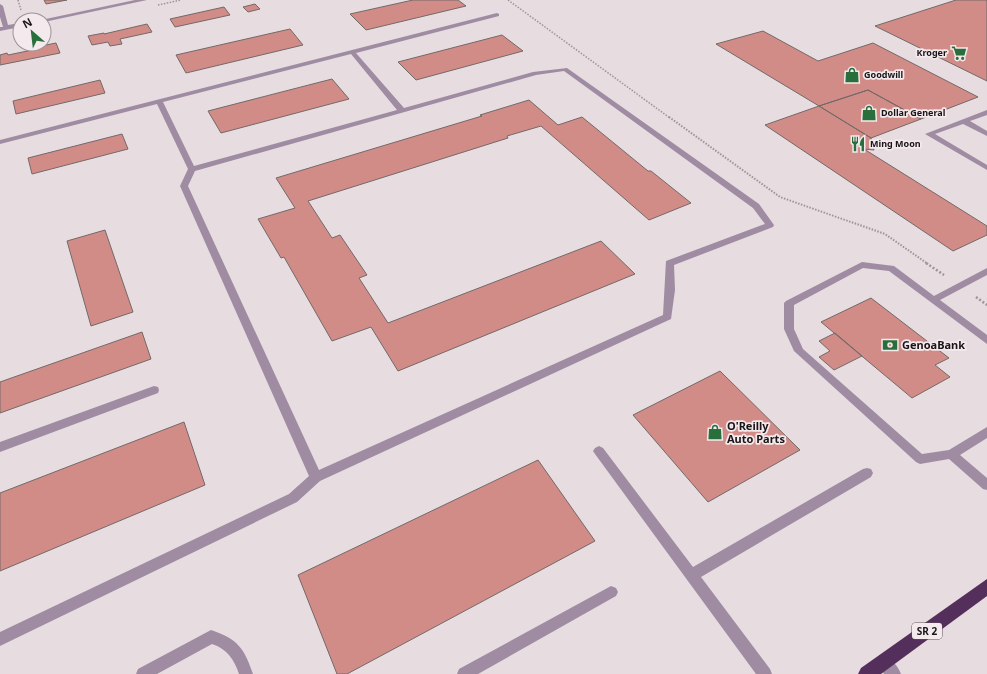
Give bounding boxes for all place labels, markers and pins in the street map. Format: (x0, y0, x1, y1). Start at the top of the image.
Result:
supermarket icon: Kroger (950, 44, 968, 62)
place label: Kroger (916, 46, 947, 59)
shop icon: Goodwill (843, 66, 861, 84)
place label: Goodwill (864, 68, 904, 81)
shop icon: Dollar General (860, 104, 878, 122)
place label: Dollar General (881, 106, 946, 119)
restaurant icon: Ming Moon (849, 135, 867, 153)
place label: Ming Moon (870, 137, 921, 150)
bank icon: GenoaBank (881, 336, 899, 354)
place label: GenoaBank (902, 337, 965, 352)
place label: O'Reilly Auto Parts (727, 418, 785, 446)
shop icon: O'Reilly Auto Parts (706, 423, 724, 441)

